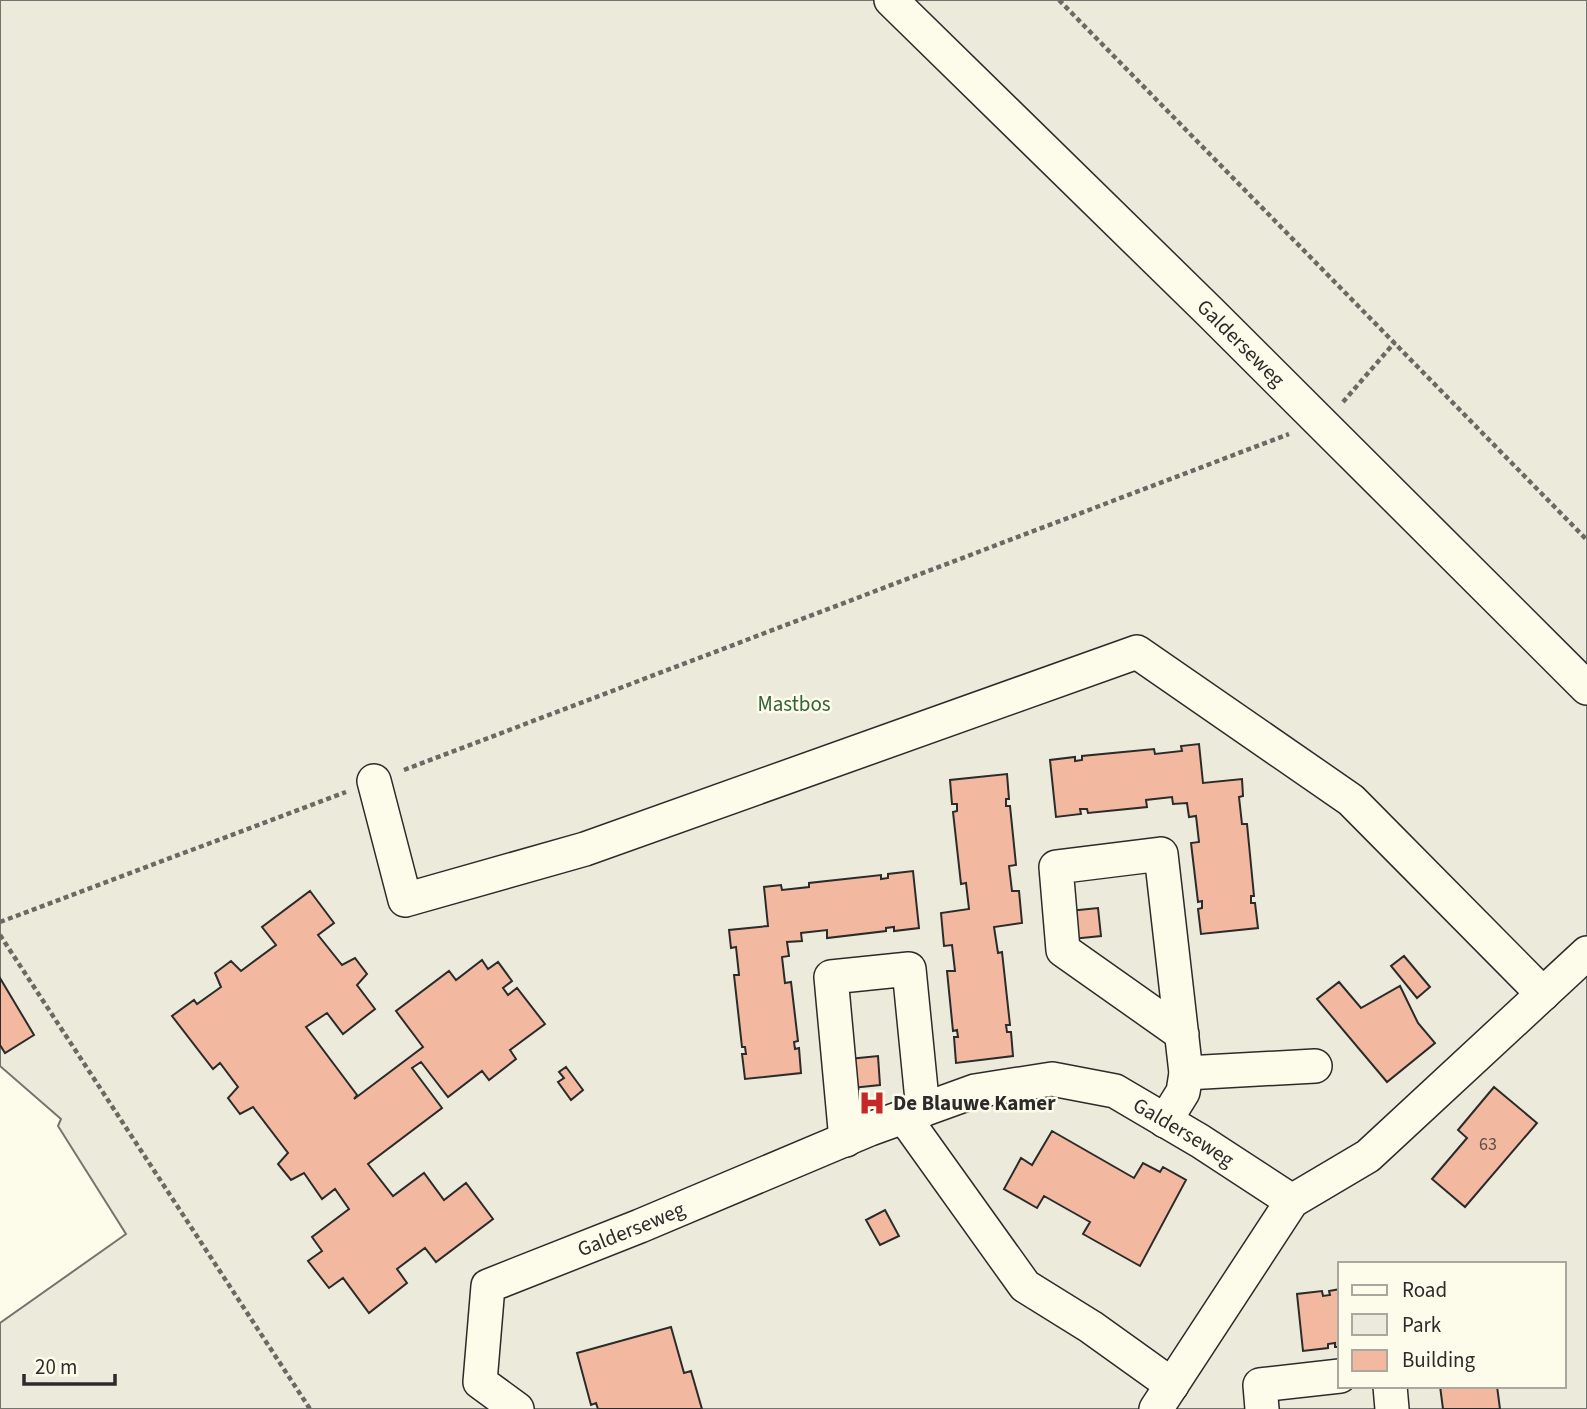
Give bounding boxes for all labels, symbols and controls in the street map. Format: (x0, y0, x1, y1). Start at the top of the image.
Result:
street label: Galderseweg (1190, 292, 1292, 394)
park label: Mastbos (757, 689, 831, 719)
hospital icon: De Blauwe Kamer (857, 1088, 887, 1118)
place label: De Blauwe Kamer (893, 1088, 1056, 1118)
street label: Galderseweg (1128, 1090, 1241, 1175)
house number: 63 (1479, 1132, 1497, 1157)
street label: Galderseweg (573, 1194, 690, 1264)
legend (1338, 1262, 1566, 1388)
text: Road (1402, 1275, 1447, 1305)
text: Park (1402, 1310, 1442, 1340)
scale bar (24, 1342, 116, 1386)
text: Building (1402, 1345, 1476, 1375)
text: 20 m (35, 1352, 77, 1382)

